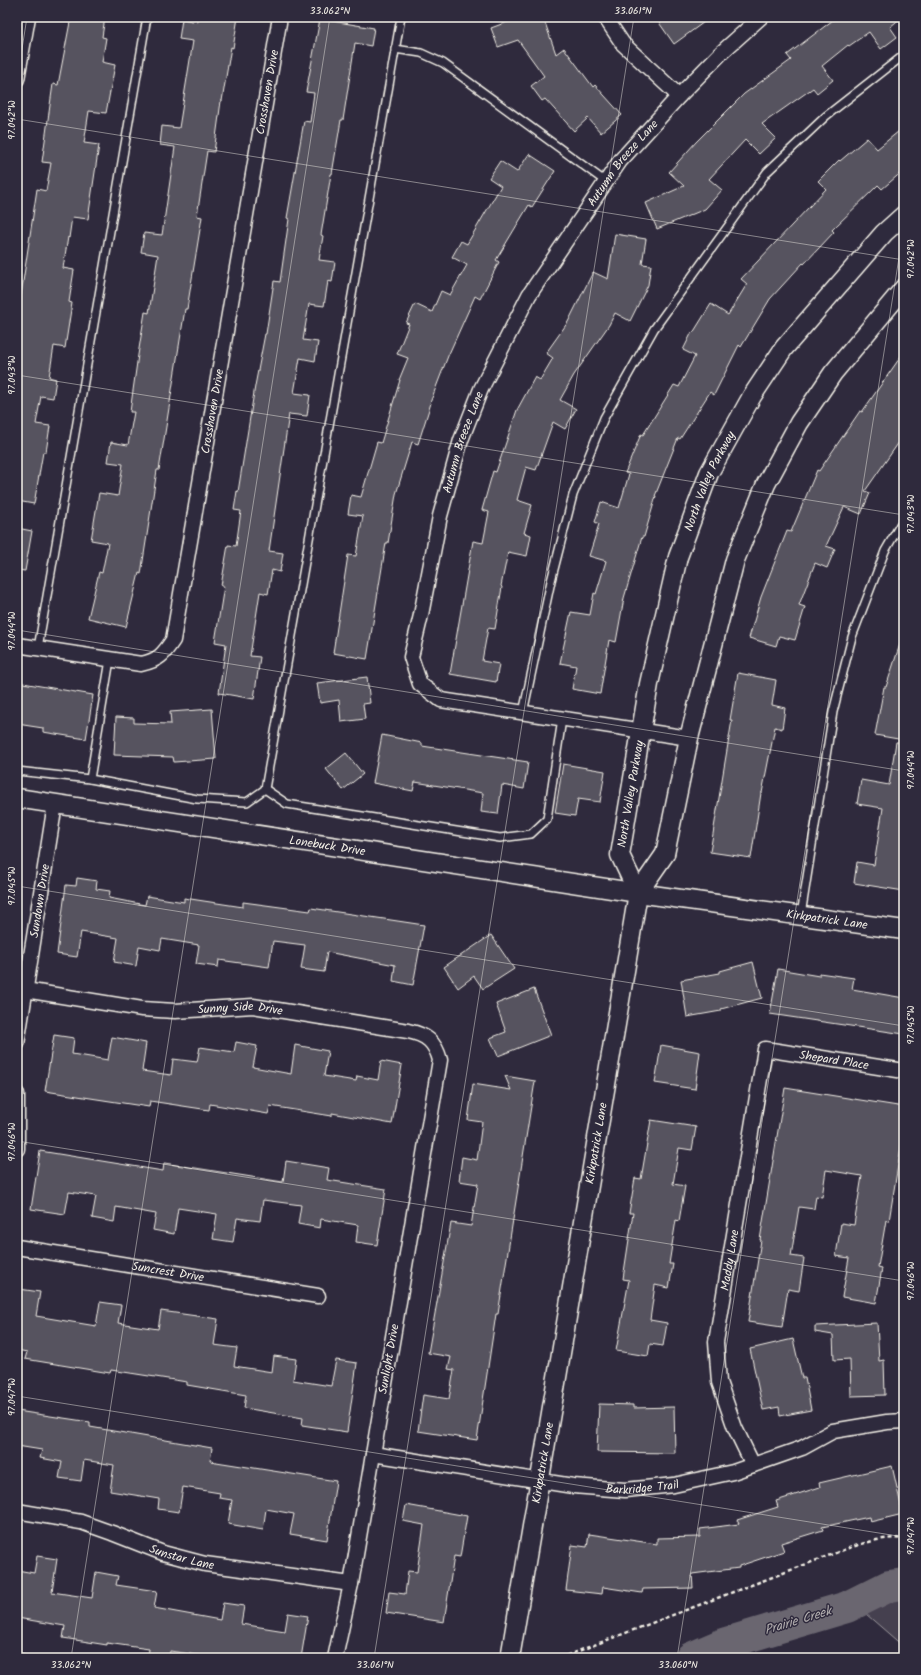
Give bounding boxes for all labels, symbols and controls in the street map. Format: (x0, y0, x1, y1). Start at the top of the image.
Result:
text: 33.062°N (310, 3, 350, 19)
text: 33.061°N (614, 3, 652, 19)
street label: Crosshaven Drive (251, 48, 284, 136)
text: 97.042°W (4, 100, 20, 140)
street label: Autumn Breeze Lane (582, 115, 663, 210)
text: 97.042°W (903, 239, 919, 279)
text: 97.043°W (4, 355, 20, 395)
street label: Crosshaven Drive (196, 367, 229, 455)
street label: Autumn Breeze Lane (437, 388, 489, 495)
street label: North Valley Parkway (679, 427, 740, 534)
text: 97.043°W (903, 494, 919, 534)
text: 97.044°W (4, 611, 20, 651)
street label: North Valley Parkway (612, 739, 649, 849)
text: 97.044°W (903, 750, 919, 790)
street label: Lonebuck Drive (288, 830, 367, 861)
street label: Sundown Drive (24, 862, 55, 939)
text: 97.045°W (4, 866, 20, 905)
street label: Kirkpatrick Lane (785, 904, 870, 934)
street label: Sunny Side Drive (197, 996, 285, 1020)
text: 97.045°W (903, 1005, 919, 1044)
street label: Shepard Place (798, 1045, 871, 1075)
street label: Kirkpatrick Lane (580, 1100, 612, 1185)
text: 97.046°W (4, 1122, 20, 1162)
street label: Maddy Lane (715, 1228, 744, 1292)
street label: Suncrest Drive (130, 1256, 206, 1287)
text: 97.046°W (903, 1261, 919, 1301)
street label: Sunlight Drive (373, 1322, 405, 1396)
text: 97.047°W (4, 1378, 20, 1416)
street label: Kirkpatrick Lane (527, 1420, 559, 1505)
street label: Barkridge Trail (605, 1475, 681, 1500)
text: 97.047°W (903, 1517, 919, 1555)
street label: Sunstar Lane (146, 1539, 216, 1575)
water label: Prairie Creek (762, 1600, 836, 1641)
text: 33.062°N (51, 1657, 91, 1673)
text: 33.061°N (356, 1657, 394, 1673)
text: 33.060°N (658, 1657, 698, 1673)

